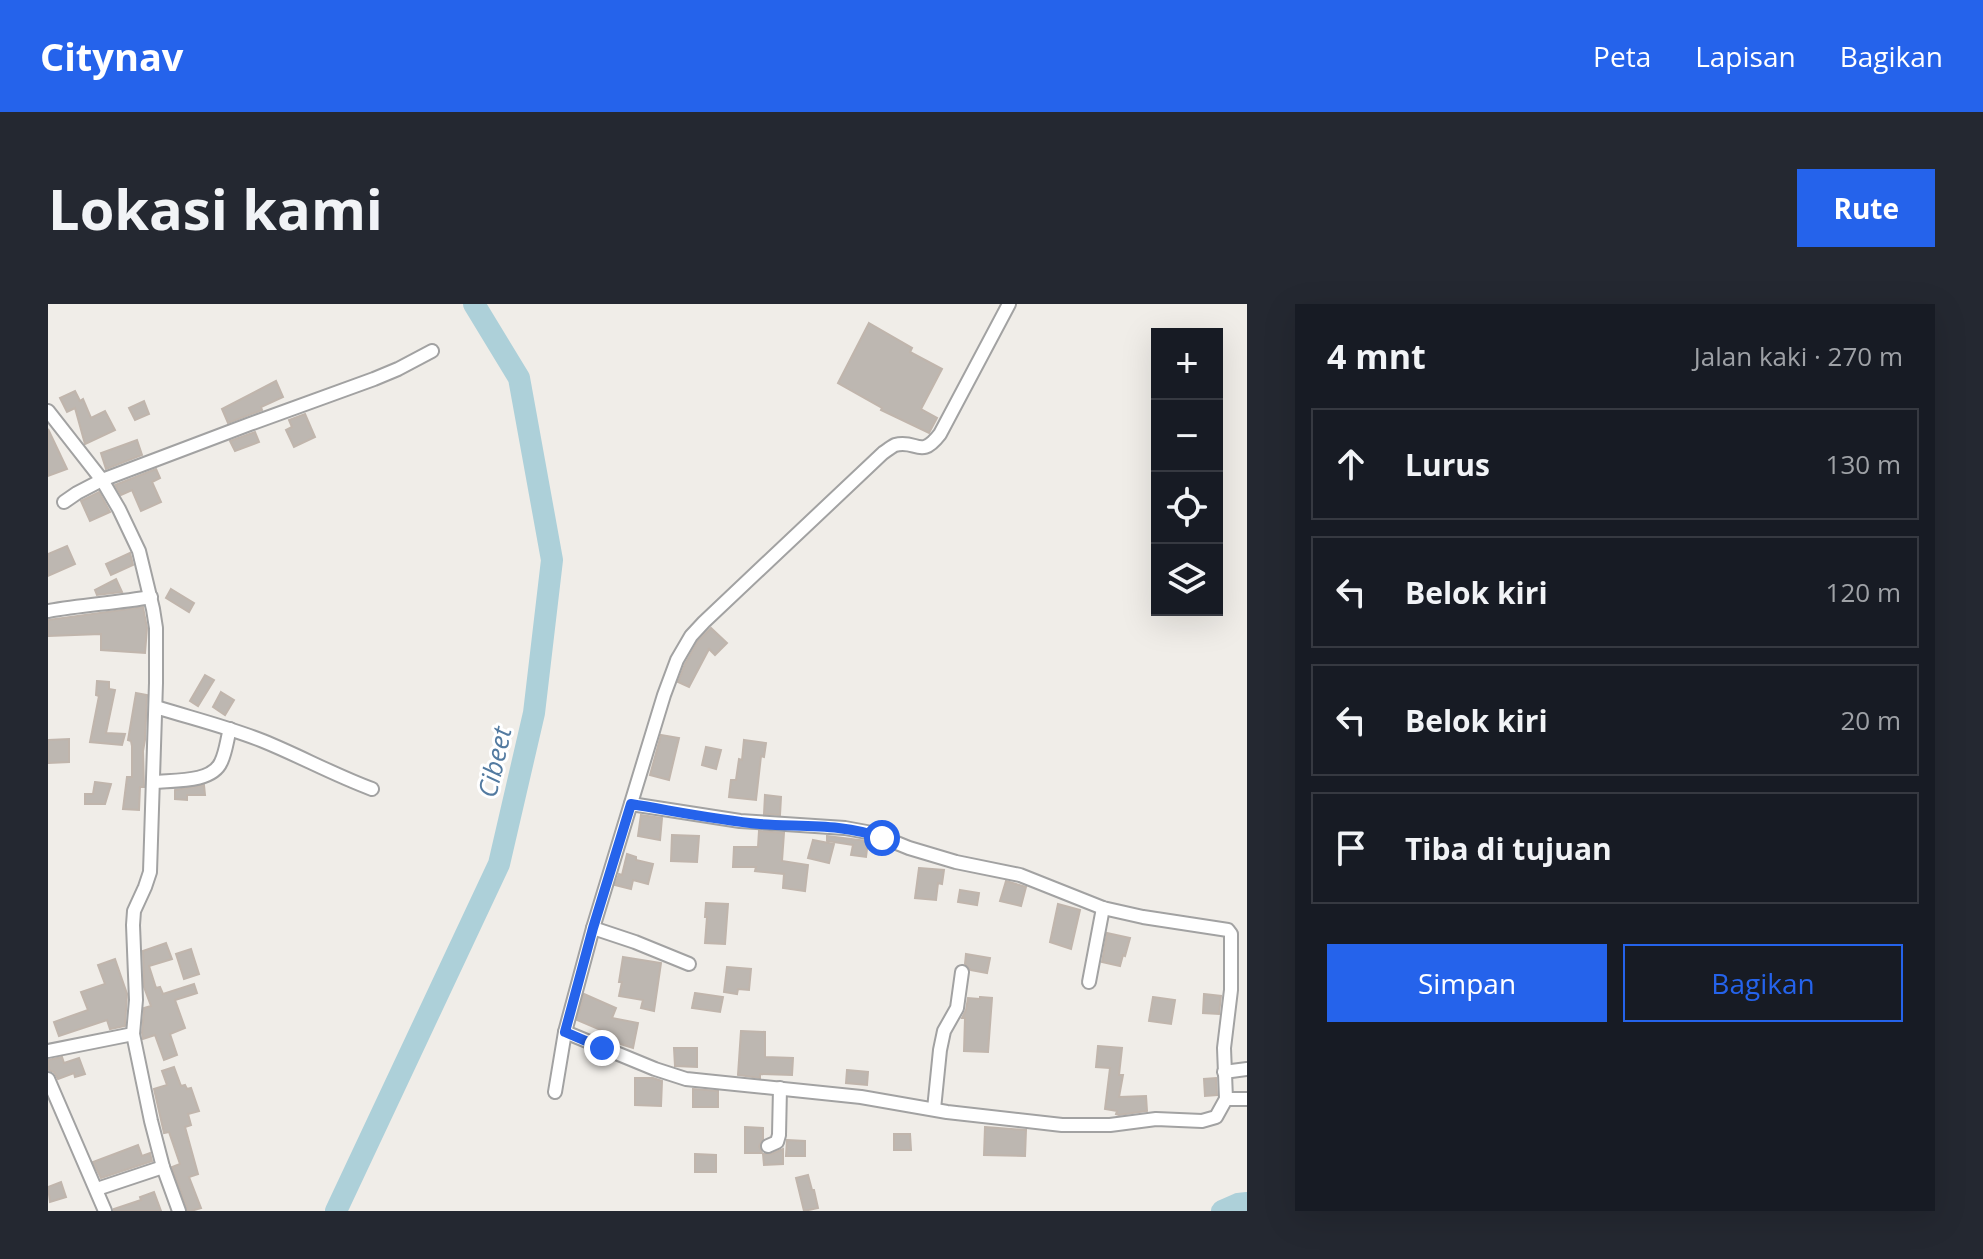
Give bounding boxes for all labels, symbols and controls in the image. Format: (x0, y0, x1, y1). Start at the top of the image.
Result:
text: Citynav (40, 30, 183, 82)
text: Peta (1593, 37, 1651, 75)
text: Lapisan (1695, 37, 1796, 75)
text: Bagikan (1840, 37, 1943, 75)
button: Rute (1797, 169, 1935, 247)
text: Lokasi kami (48, 170, 383, 246)
map controls (1151, 328, 1223, 616)
button: + (1151, 328, 1223, 400)
text: 4 mnt (1327, 333, 1426, 379)
text: Jalan kaki · 270 m (1694, 338, 1903, 374)
button: − (1151, 400, 1223, 472)
icon: ahead (1329, 442, 1373, 486)
text: Lurus (1405, 444, 1490, 485)
text: 130 m (1826, 446, 1901, 482)
button: locate (1151, 472, 1223, 544)
button: layers (1151, 544, 1223, 616)
icon: left (1329, 570, 1373, 614)
text: Belok kiri (1405, 572, 1548, 613)
text: 120 m (1826, 574, 1901, 610)
icon: left (1329, 698, 1373, 742)
text: Belok kiri (1405, 700, 1548, 741)
text: 20 m (1840, 702, 1901, 738)
water label: Cibeet (468, 722, 520, 801)
route start (864, 820, 900, 856)
icon: arrive (1329, 826, 1373, 870)
text: Tiba di tujuan (1405, 828, 1612, 869)
button: Simpan (1327, 944, 1607, 1022)
button: Bagikan (1623, 944, 1903, 1022)
route end (584, 1030, 620, 1066)

